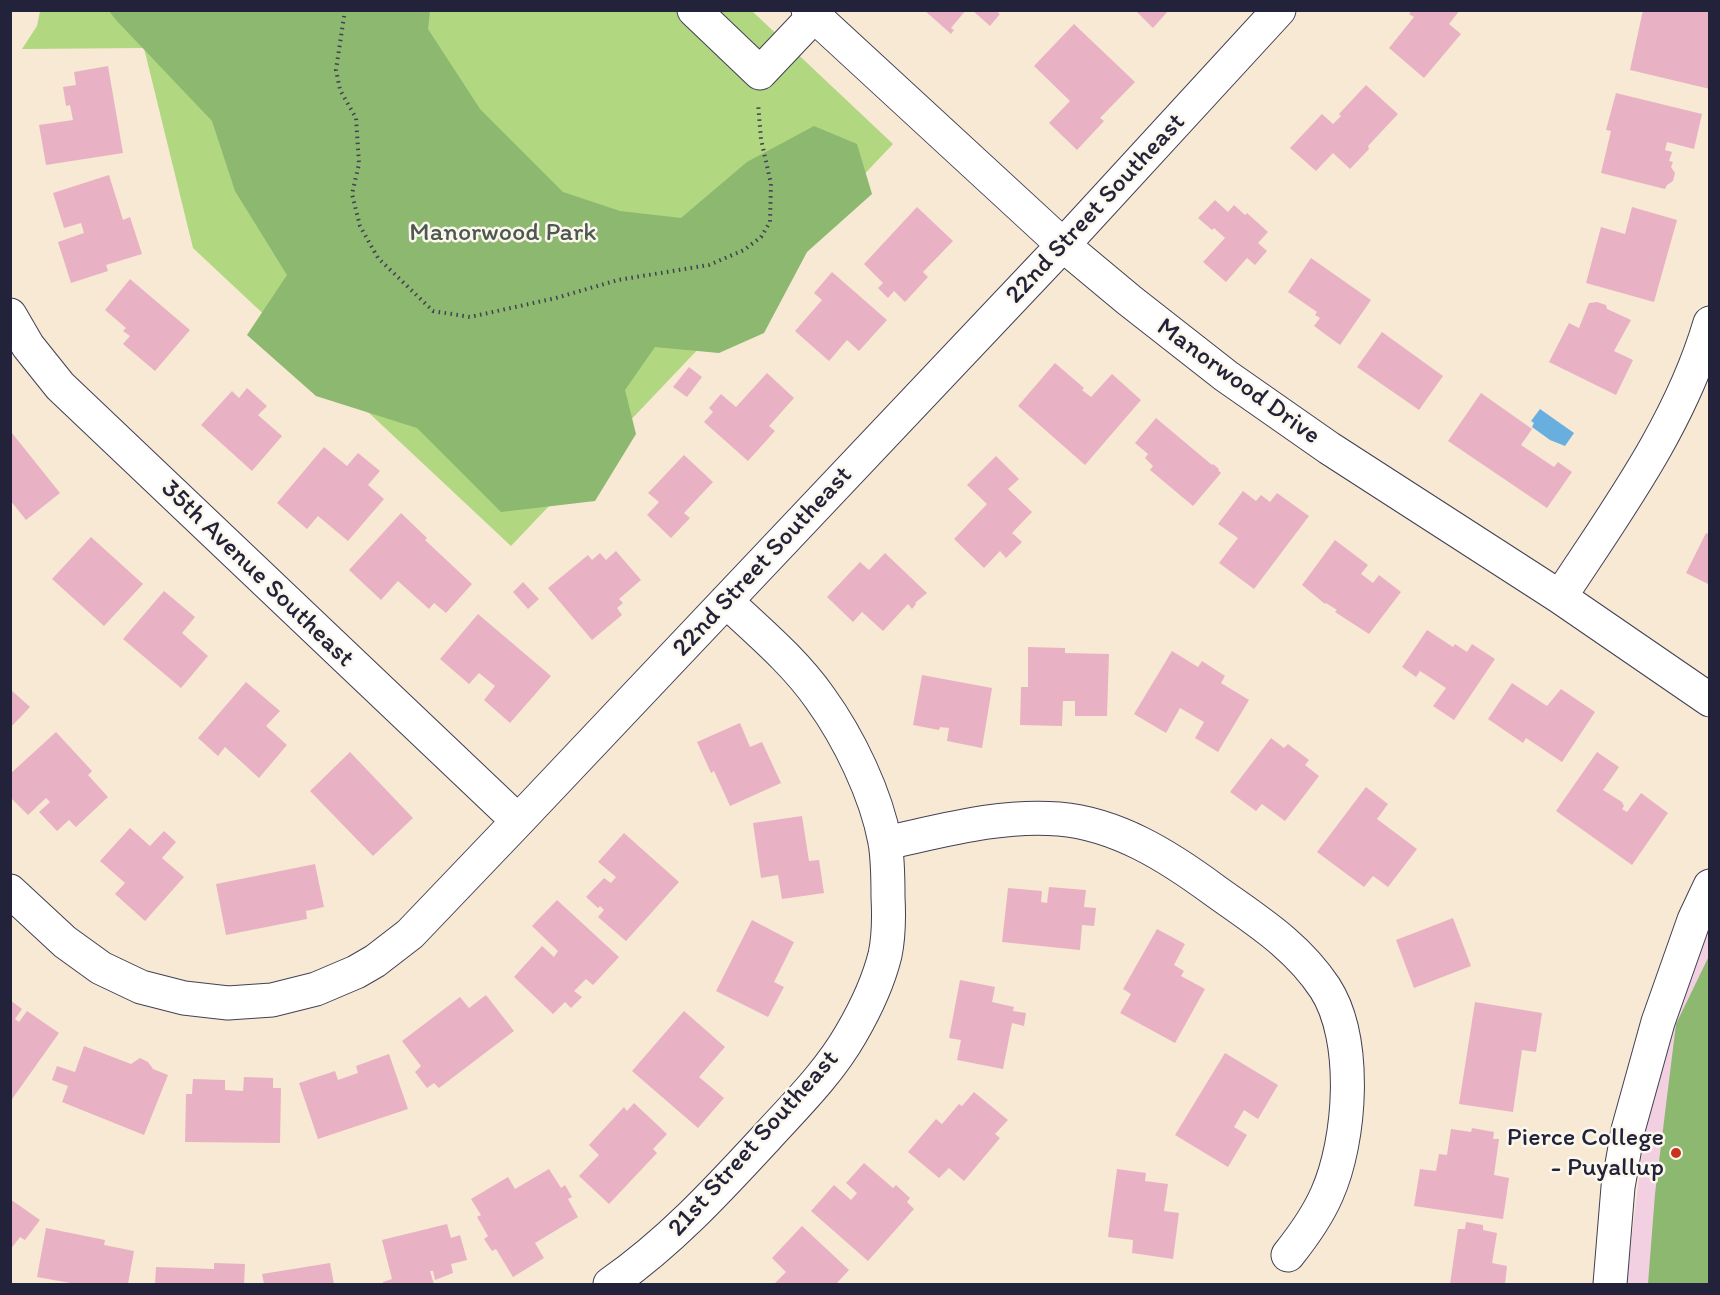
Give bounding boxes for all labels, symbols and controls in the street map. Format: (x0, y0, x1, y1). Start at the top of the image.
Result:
street label: 22nd Street Southeast (1000, 107, 1192, 311)
park label: Manorwood Park (409, 217, 597, 249)
street label: Manorwood Drive (1150, 312, 1326, 452)
street label: 22nd Street Southeast (667, 460, 859, 664)
street label: 35th Avenue Southeast (154, 474, 360, 674)
street label: 21st Street Southeast (662, 1044, 846, 1244)
place label: Pierce College - Puyallup (1507, 1122, 1664, 1184)
marker: Pierce College - Puyallup (1669, 1146, 1683, 1160)

